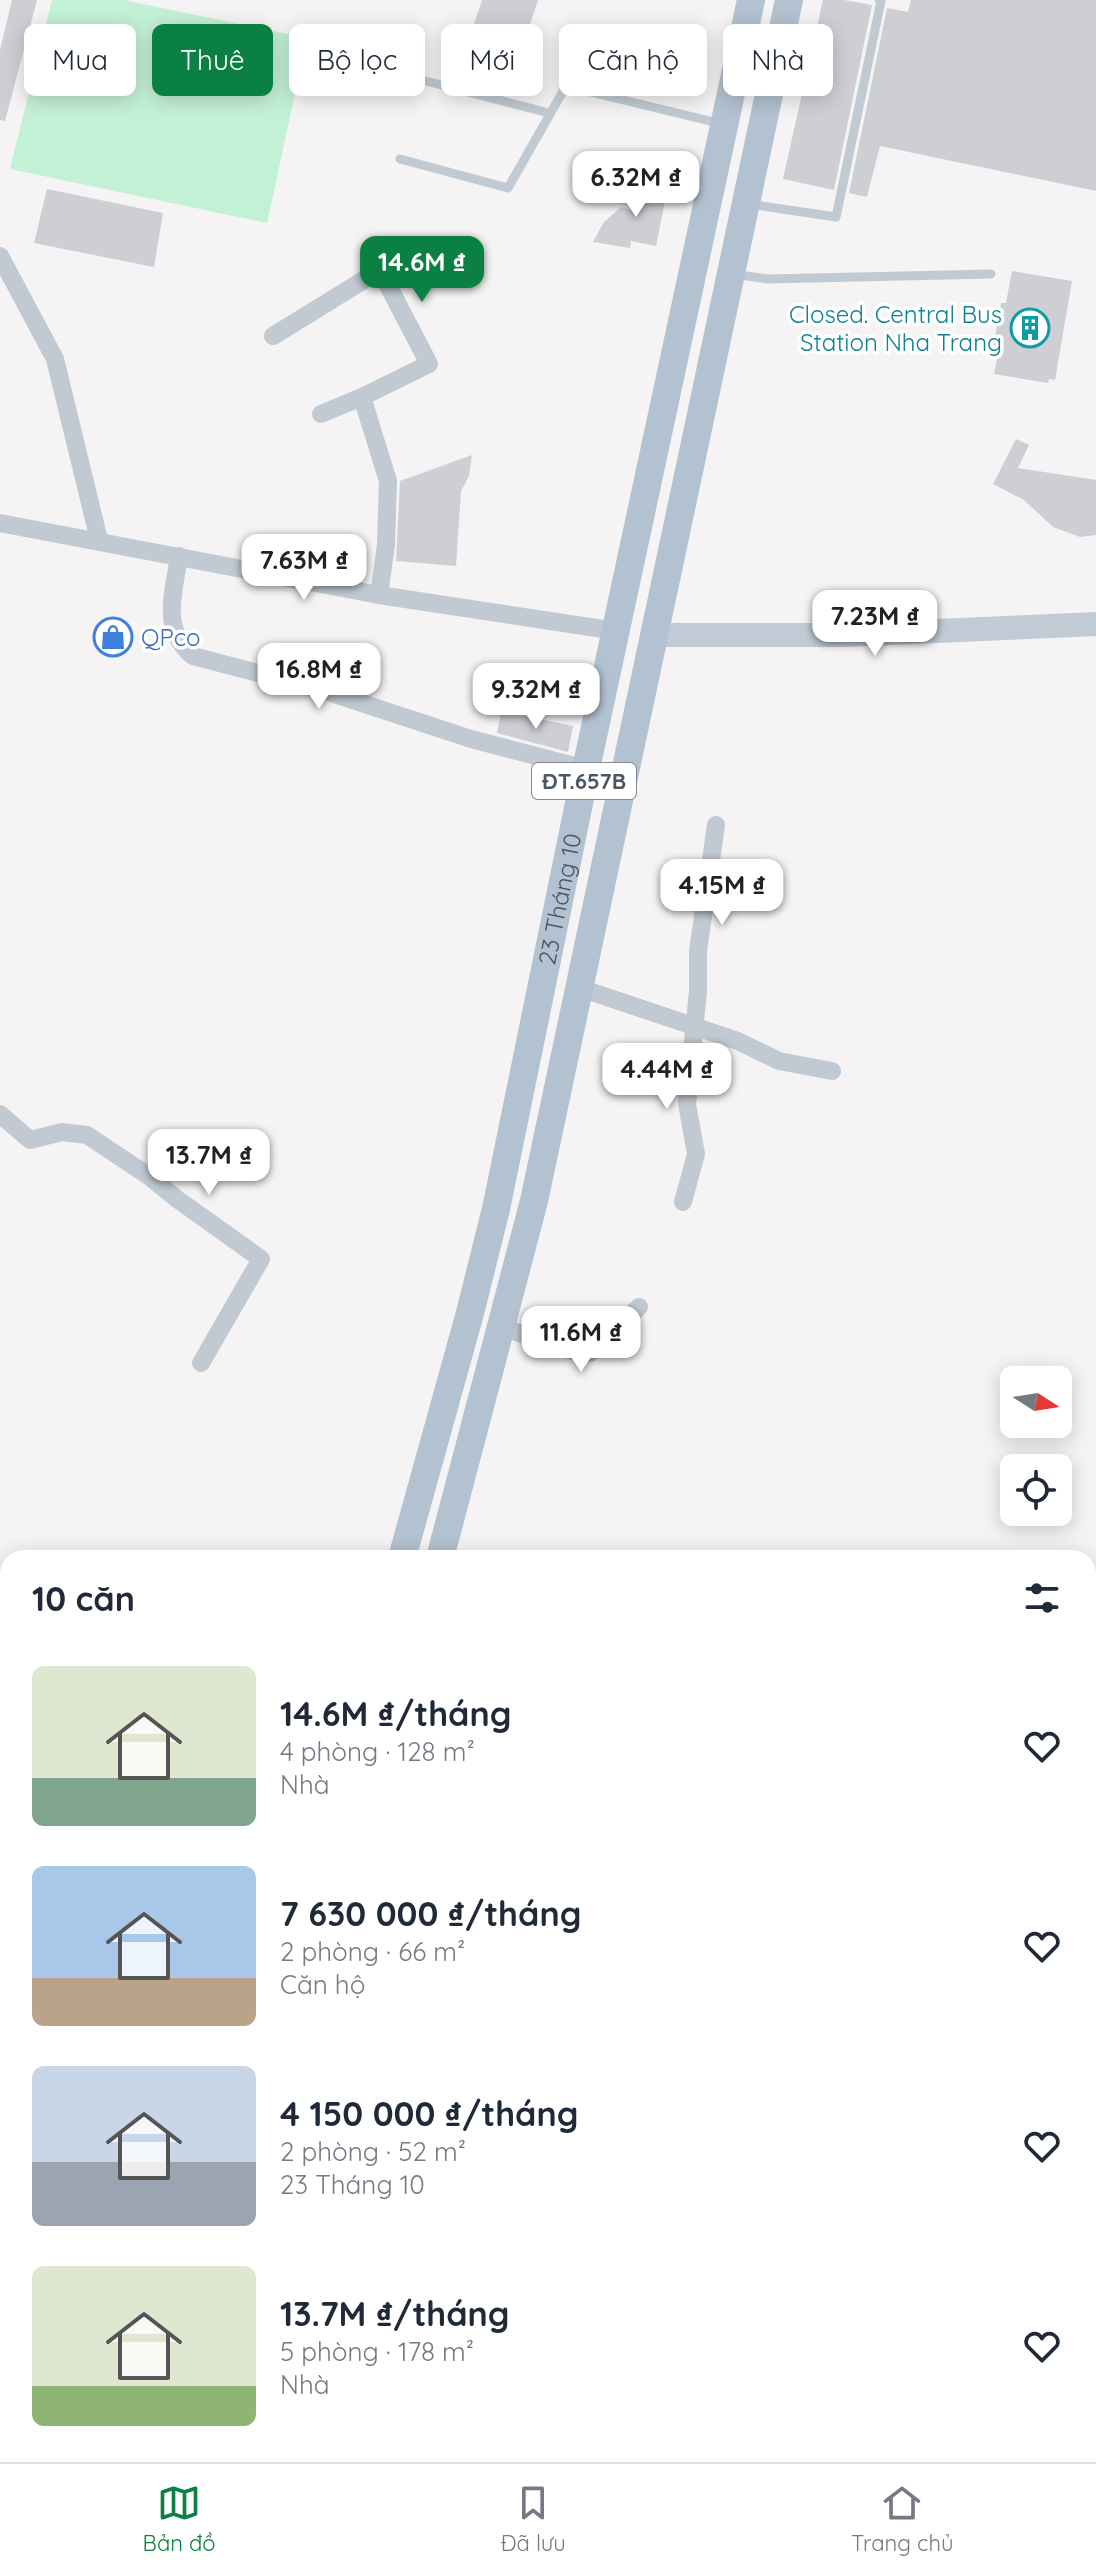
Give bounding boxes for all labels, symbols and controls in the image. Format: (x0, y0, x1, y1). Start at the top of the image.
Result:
chip: Mua (24, 24, 136, 96)
chip: Thuê (152, 24, 273, 96)
chip: Bộ lọc (289, 24, 425, 96)
chip: Mới (441, 24, 543, 96)
chip: Căn hộ (559, 24, 707, 96)
chip: Nhà (723, 24, 833, 96)
pin: 6.32M ₫ (562, 151, 710, 219)
text: 6.32M ₫ (590, 160, 682, 193)
pin: 14.6M ₫ (348, 236, 496, 304)
text: 14.6M ₫ (378, 245, 466, 278)
place label: Closed. Central Bus Station Nha Trang (789, 299, 1002, 357)
building icon: Closed. Central Bus Station Nha Trang (1009, 307, 1051, 349)
pin: 7.63M ₫ (230, 534, 378, 602)
text: 7.63M ₫ (260, 543, 348, 576)
pin: 7.23M ₫ (801, 590, 949, 658)
text: 7.23M ₫ (830, 599, 920, 632)
shop icon: QPco (92, 616, 134, 658)
place label: QPco (141, 622, 201, 652)
pin: 16.8M ₫ (245, 643, 393, 711)
text: 16.8M ₫ (276, 652, 362, 685)
pin: 9.32M ₫ (462, 663, 610, 731)
text: 9.32M ₫ (491, 672, 581, 705)
road number: ĐT.657B (532, 763, 636, 799)
street label: 23 Tháng 10 (531, 830, 588, 967)
pin: 4.15M ₫ (648, 859, 796, 927)
text: 4.15M ₫ (678, 868, 766, 901)
pin: 4.44M ₫ (593, 1043, 741, 1111)
text: 4.44M ₫ (620, 1052, 714, 1085)
pin: 13.7M ₫ (135, 1129, 283, 1197)
text: 13.7M ₫ (166, 1138, 252, 1171)
pin: 11.6M ₫ (507, 1306, 655, 1374)
text: 11.6M ₫ (540, 1315, 622, 1348)
north arrow (1000, 1366, 1072, 1438)
map controls (1000, 1366, 1072, 1526)
button: locate (1000, 1454, 1072, 1526)
icon: filters (1020, 1576, 1064, 1620)
text: 10 căn (32, 1577, 135, 1620)
text: 14.6M ₫/tháng (280, 1692, 511, 1735)
icon: home (96, 1698, 192, 1794)
icon: heart (1020, 1724, 1064, 1768)
text: 4 phòng · 128 m² (280, 1735, 475, 1768)
text: Nhà (280, 1768, 329, 1801)
text: 7 630 000 ₫/tháng (280, 1892, 581, 1935)
icon: home (96, 1898, 192, 1994)
icon: heart (1020, 1924, 1064, 1968)
text: 2 phòng · 66 m² (280, 1935, 465, 1968)
text: Căn hộ (280, 1968, 365, 2001)
text: 4 150 000 ₫/tháng (280, 2092, 578, 2135)
icon: home (96, 2098, 192, 2194)
icon: heart (1020, 2124, 1064, 2168)
text: 2 phòng · 52 m² (280, 2135, 466, 2168)
text: 23 Tháng 10 (280, 2168, 425, 2201)
text: 13.7M ₫/tháng (280, 2292, 510, 2335)
icon: home (96, 2298, 192, 2394)
icon: heart (1020, 2324, 1064, 2368)
text: 5 phòng · 178 m² (280, 2335, 474, 2368)
text: Nhà (280, 2368, 329, 2401)
tab: Bản đồ (143, 2481, 216, 2557)
tab: Đã lưu (501, 2481, 566, 2557)
tab: Trang chủ (851, 2481, 953, 2557)

